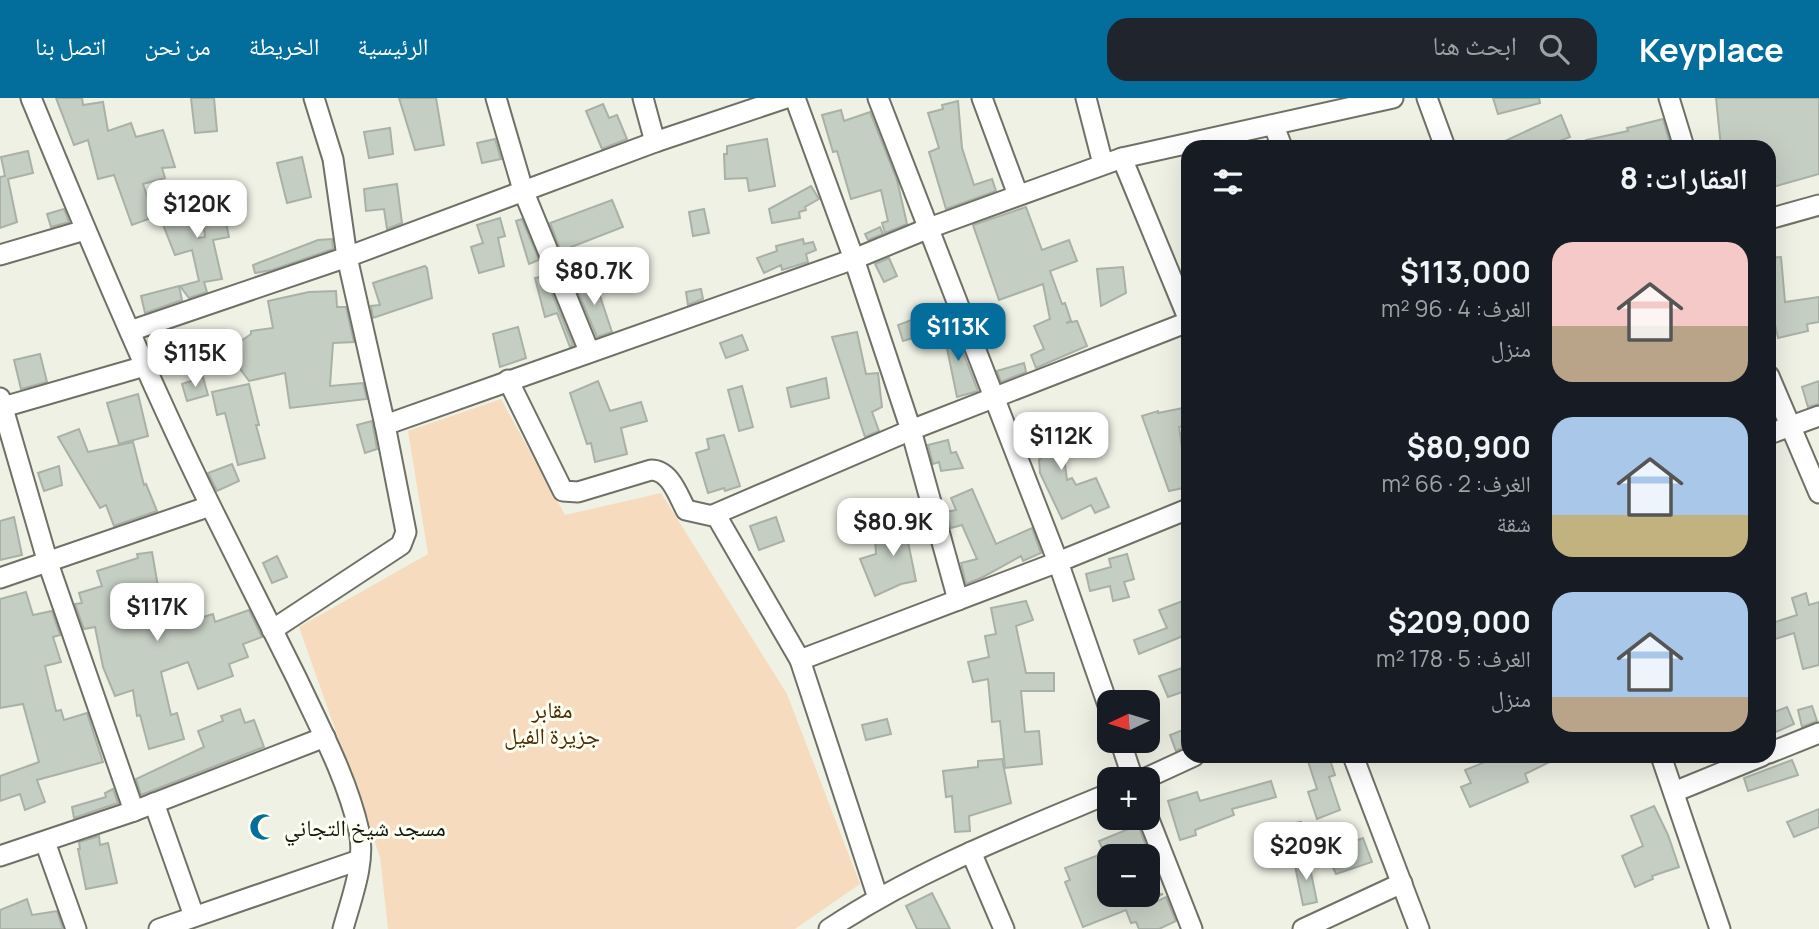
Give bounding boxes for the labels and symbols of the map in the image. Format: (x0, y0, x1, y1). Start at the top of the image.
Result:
pin: $120K (148, 180, 246, 240)
pin: $80.7K (537, 248, 651, 307)
pin: $113K (909, 303, 1007, 363)
pin: $115K (146, 330, 244, 389)
pin: $112K (1012, 412, 1110, 472)
pin: $80.9K (836, 498, 950, 558)
pin: $117K (108, 584, 206, 643)
north arrow (1097, 690, 1160, 752)
park label: مقابر جزيرة الفيل (504, 693, 600, 751)
place label: مسجد شيخ التجاني (284, 811, 446, 847)
mosque icon: مسجد شيخ التجاني (248, 812, 278, 842)
pin: $209K (1257, 822, 1355, 882)

